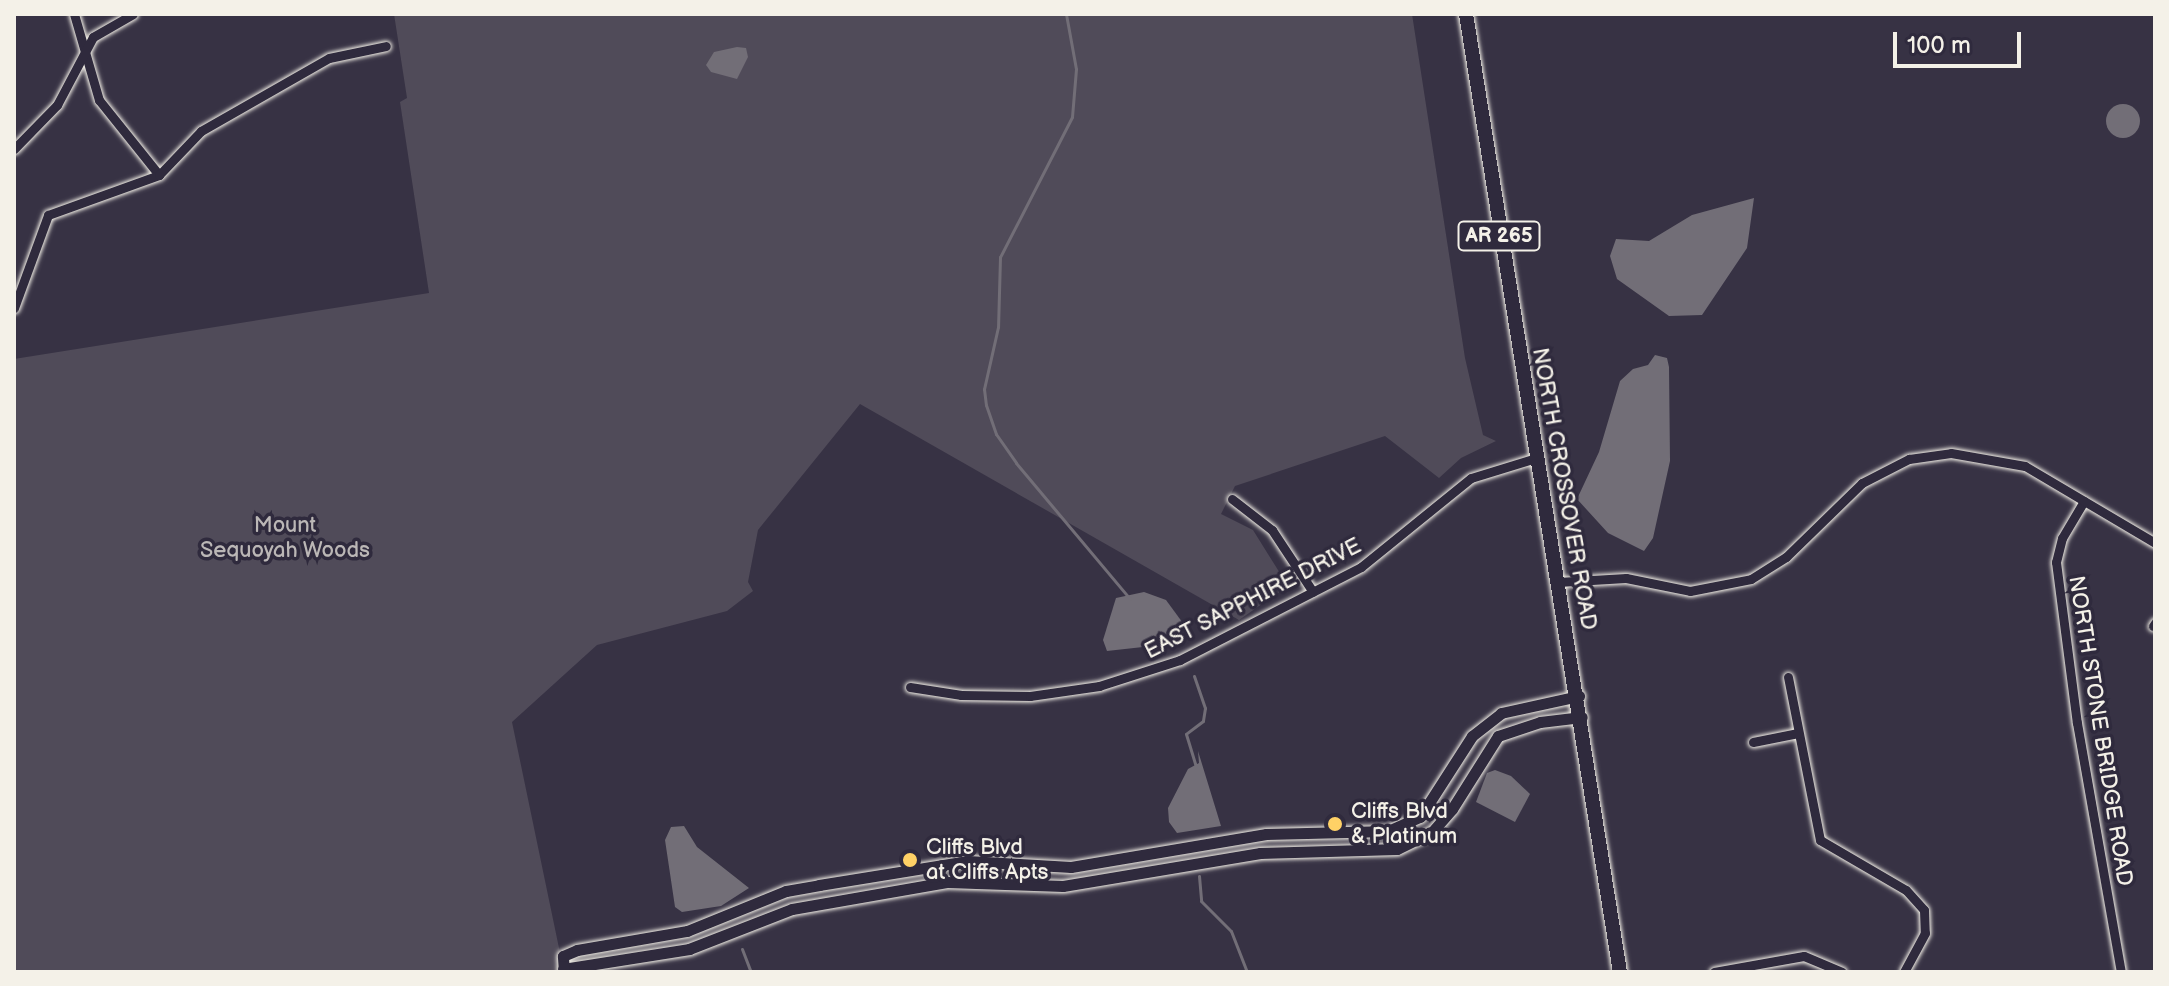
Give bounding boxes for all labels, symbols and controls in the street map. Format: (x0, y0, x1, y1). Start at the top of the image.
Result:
scale bar (1897, 16, 2025, 66)
text: 100 m (1907, 31, 1971, 60)
road number: AR 265 (1457, 220, 1541, 252)
street label: NORTH CROSSOVER ROAD (1526, 346, 1602, 632)
park label: Mount Sequoyah Woods (200, 512, 370, 564)
street label: EAST SAPPHIRE DRIVE (1140, 533, 1366, 665)
street label: NORTH STONE BRIDGE ROAD (2062, 574, 2138, 888)
place label: Cliffs Blvd & Platinum (1351, 798, 1457, 850)
marker: Cliffs Blvd & Platinum (1326, 815, 1344, 833)
place label: Cliffs Blvd at Cliffs Apts (926, 834, 1048, 886)
marker: Cliffs Blvd at Cliffs Apts (901, 851, 919, 869)

